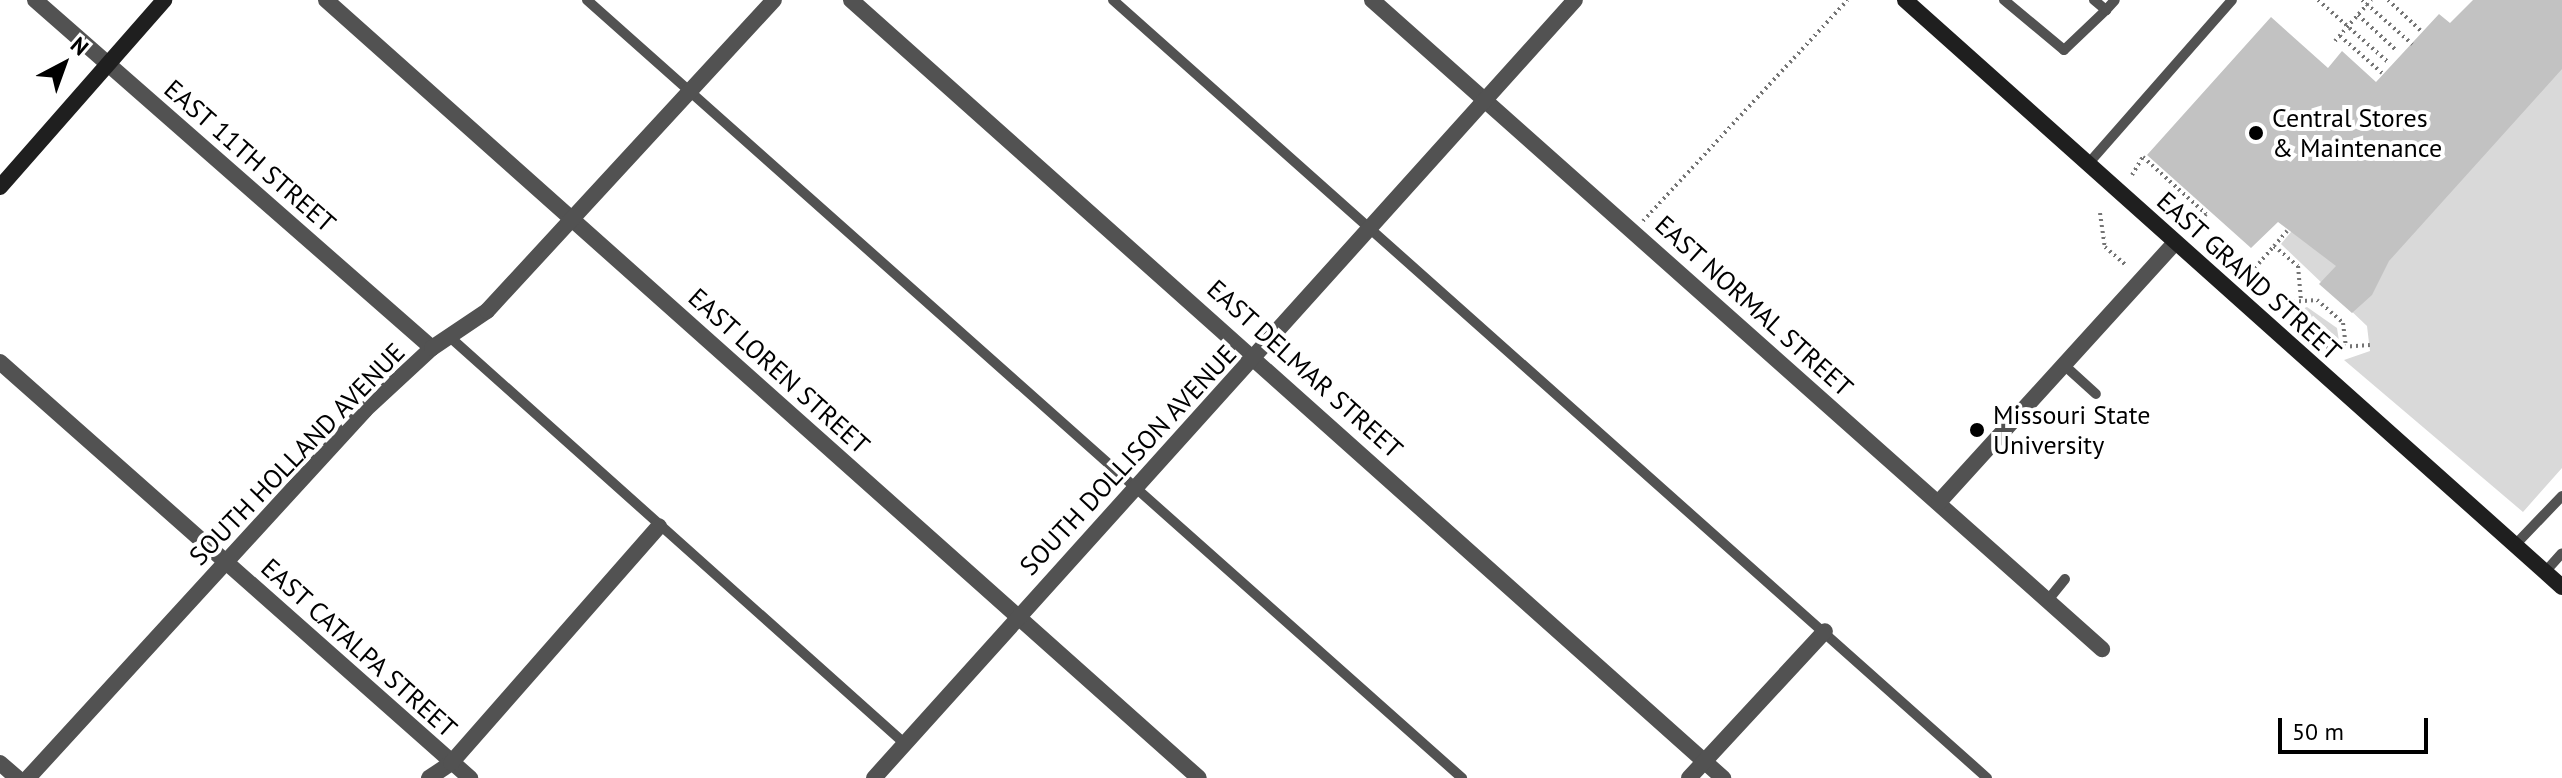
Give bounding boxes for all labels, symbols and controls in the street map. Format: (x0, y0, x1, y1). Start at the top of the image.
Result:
north arrow (24, 24, 104, 104)
text: N (65, 31, 94, 61)
street label: EAST 11TH STREET (158, 73, 342, 239)
place label: Central Stores & Maintenance (2272, 102, 2442, 164)
marker: Central Stores & Maintenance (2247, 124, 2265, 142)
street label: EAST GRAND STREET (2150, 185, 2348, 367)
street label: EAST NORMAL STREET (1648, 208, 1860, 404)
street label: EAST DELMAR STREET (1201, 273, 1409, 465)
street label: EAST LOREN STREET (682, 281, 876, 461)
street label: SOUTH HOLLAND AVENUE (182, 336, 412, 572)
street label: SOUTH DOLLISON AVENUE (1013, 338, 1243, 582)
place label: Missouri State University (1993, 399, 2150, 460)
marker: Missouri State University (1968, 421, 1986, 439)
street label: EAST CATALPA STREET (254, 551, 464, 745)
scale bar (2282, 702, 2432, 752)
text: 50 m (2292, 716, 2344, 747)

